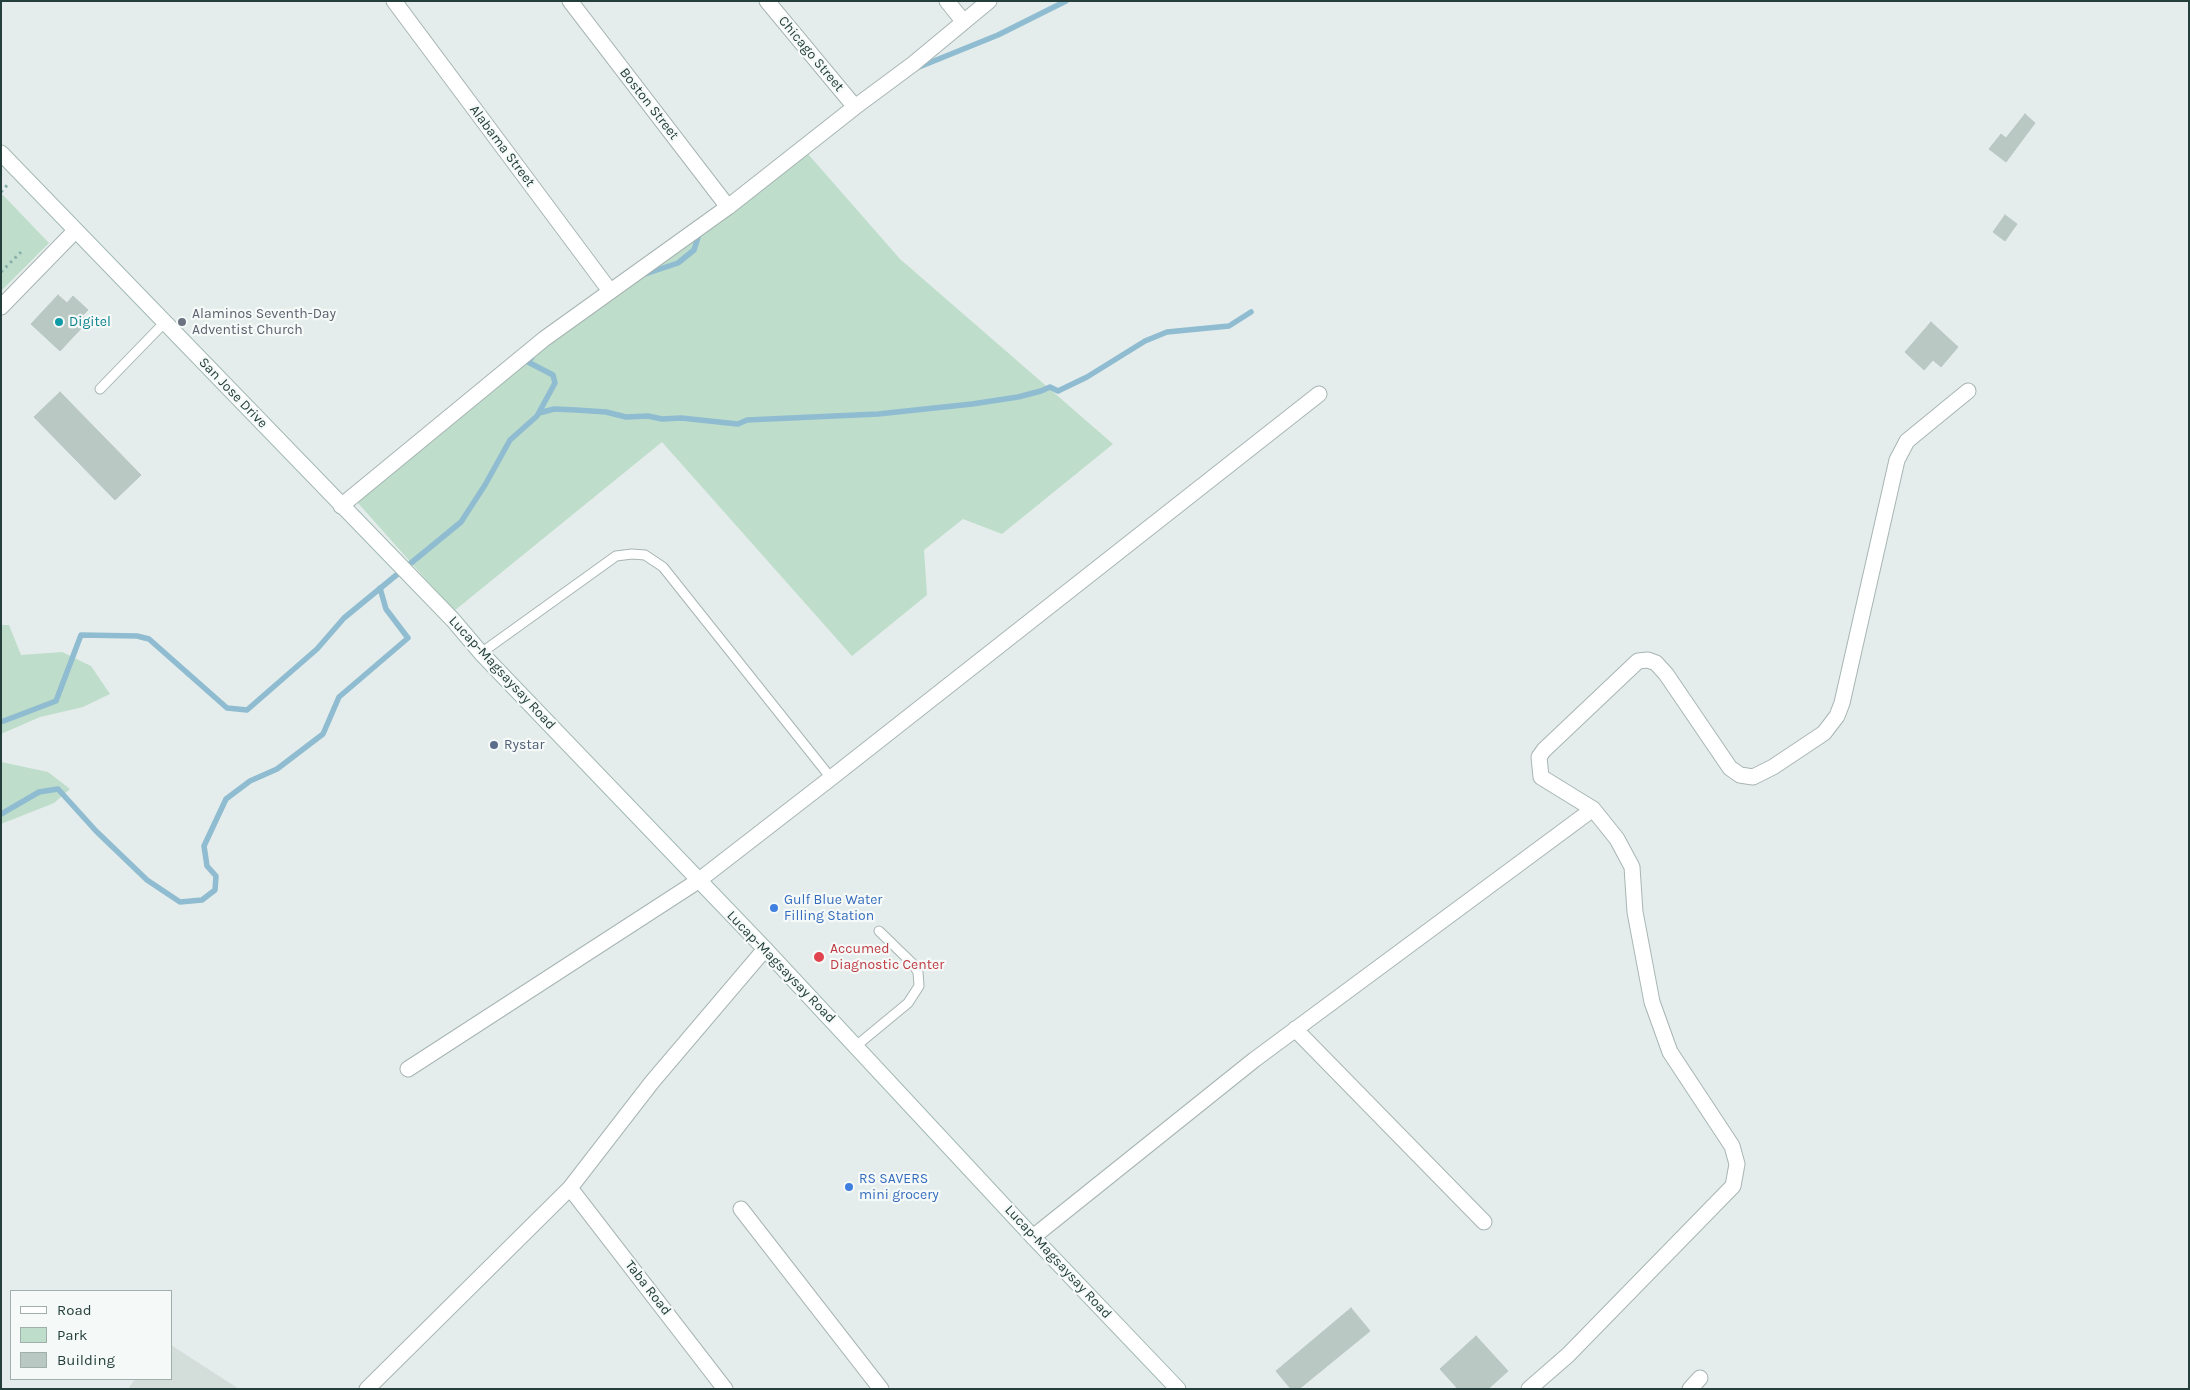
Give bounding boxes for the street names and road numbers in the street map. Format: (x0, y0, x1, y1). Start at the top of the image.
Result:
street label: Chicago Street (775, 13, 847, 95)
street label: Boston Street (616, 65, 682, 143)
street label: Alabama Street (466, 102, 538, 190)
street label: San Jose Drive (195, 354, 271, 432)
street label: Lucap-Magsaysay Road (445, 613, 559, 733)
street label: Lucap-Magsaysay Road (723, 908, 839, 1026)
street label: Lucap-Magsaysay Road (1001, 1202, 1115, 1322)
street label: Taba Road (621, 1257, 675, 1319)

